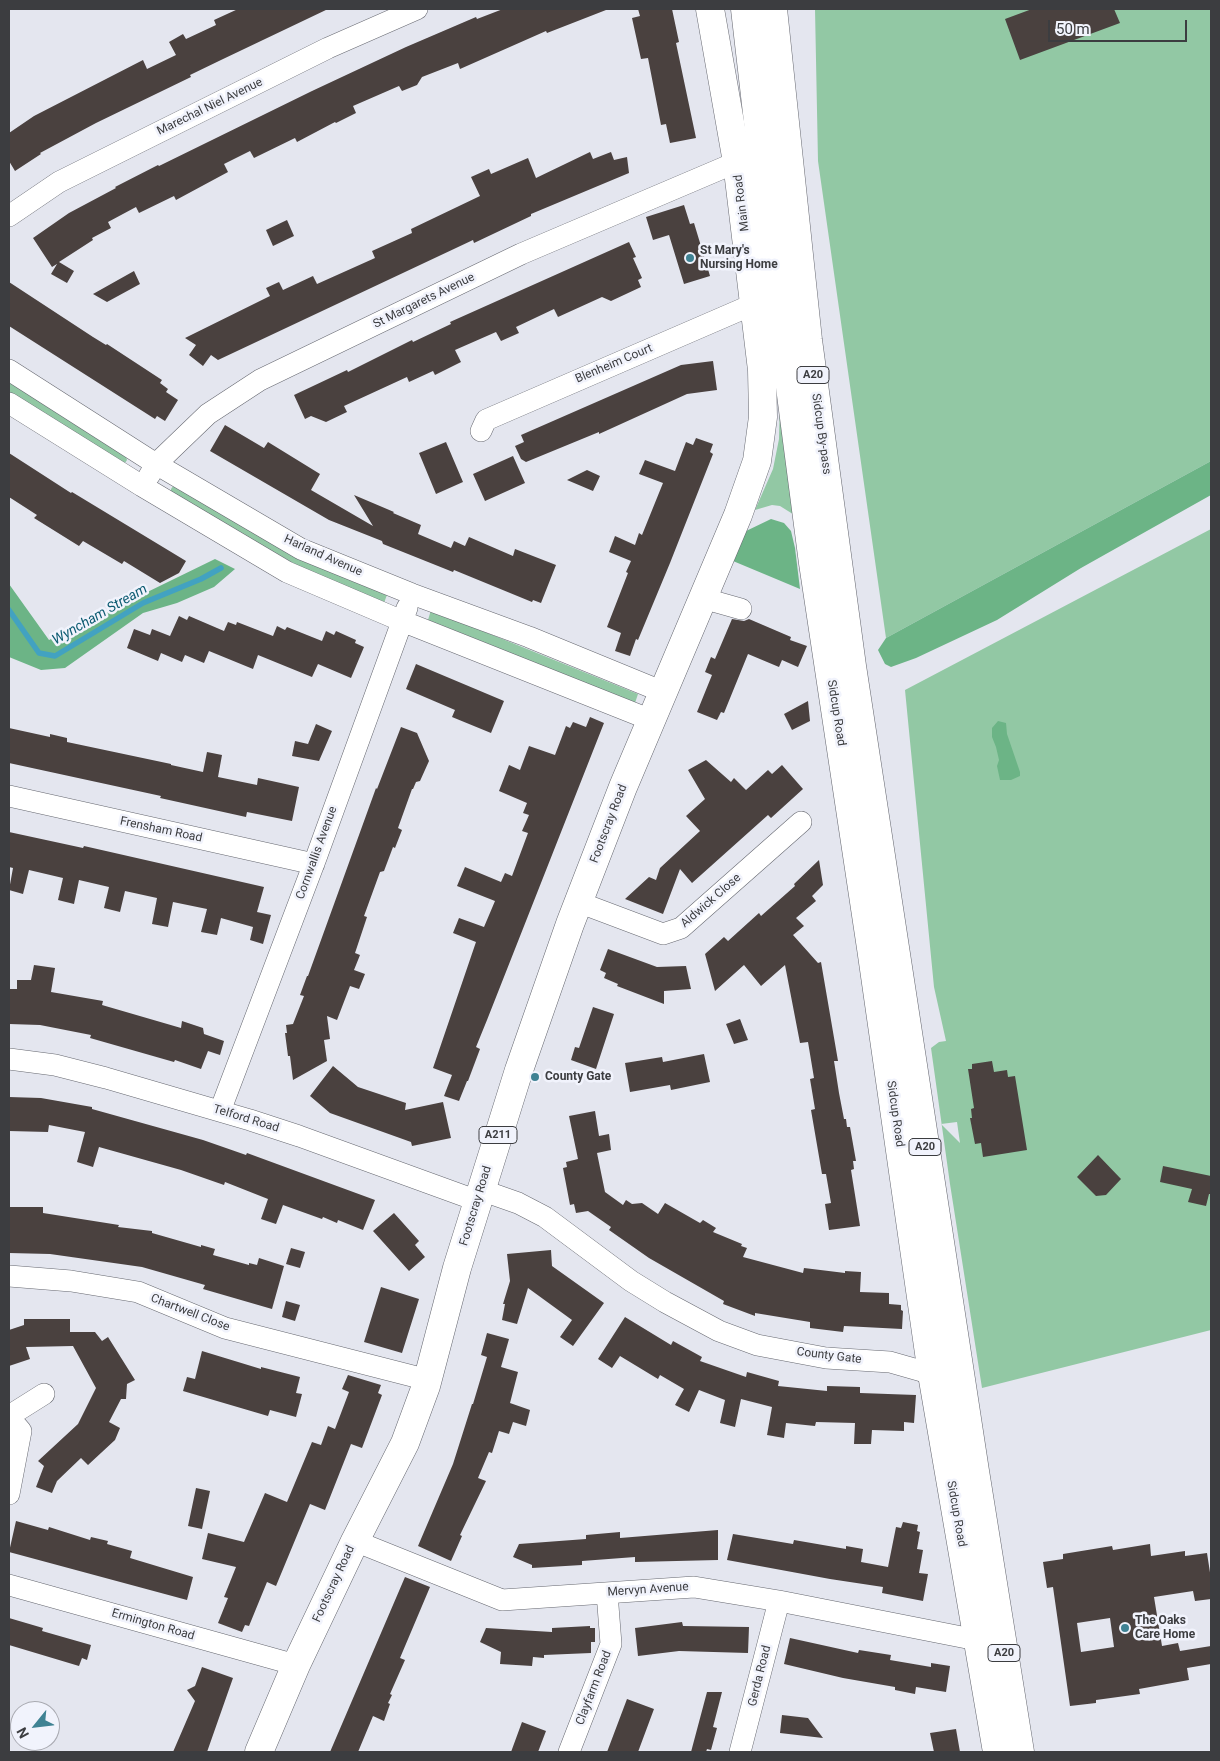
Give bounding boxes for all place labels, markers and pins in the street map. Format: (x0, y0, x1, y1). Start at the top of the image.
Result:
place label: St Mary's Nursing Home (700, 244, 778, 272)
marker: St Mary's Nursing Home (684, 252, 696, 264)
place label: County Gate (545, 1070, 611, 1084)
marker: County Gate (529, 1071, 541, 1083)
place label: The Oaks Care Home (1135, 1614, 1195, 1642)
marker: The Oaks Care Home (1119, 1622, 1131, 1634)

